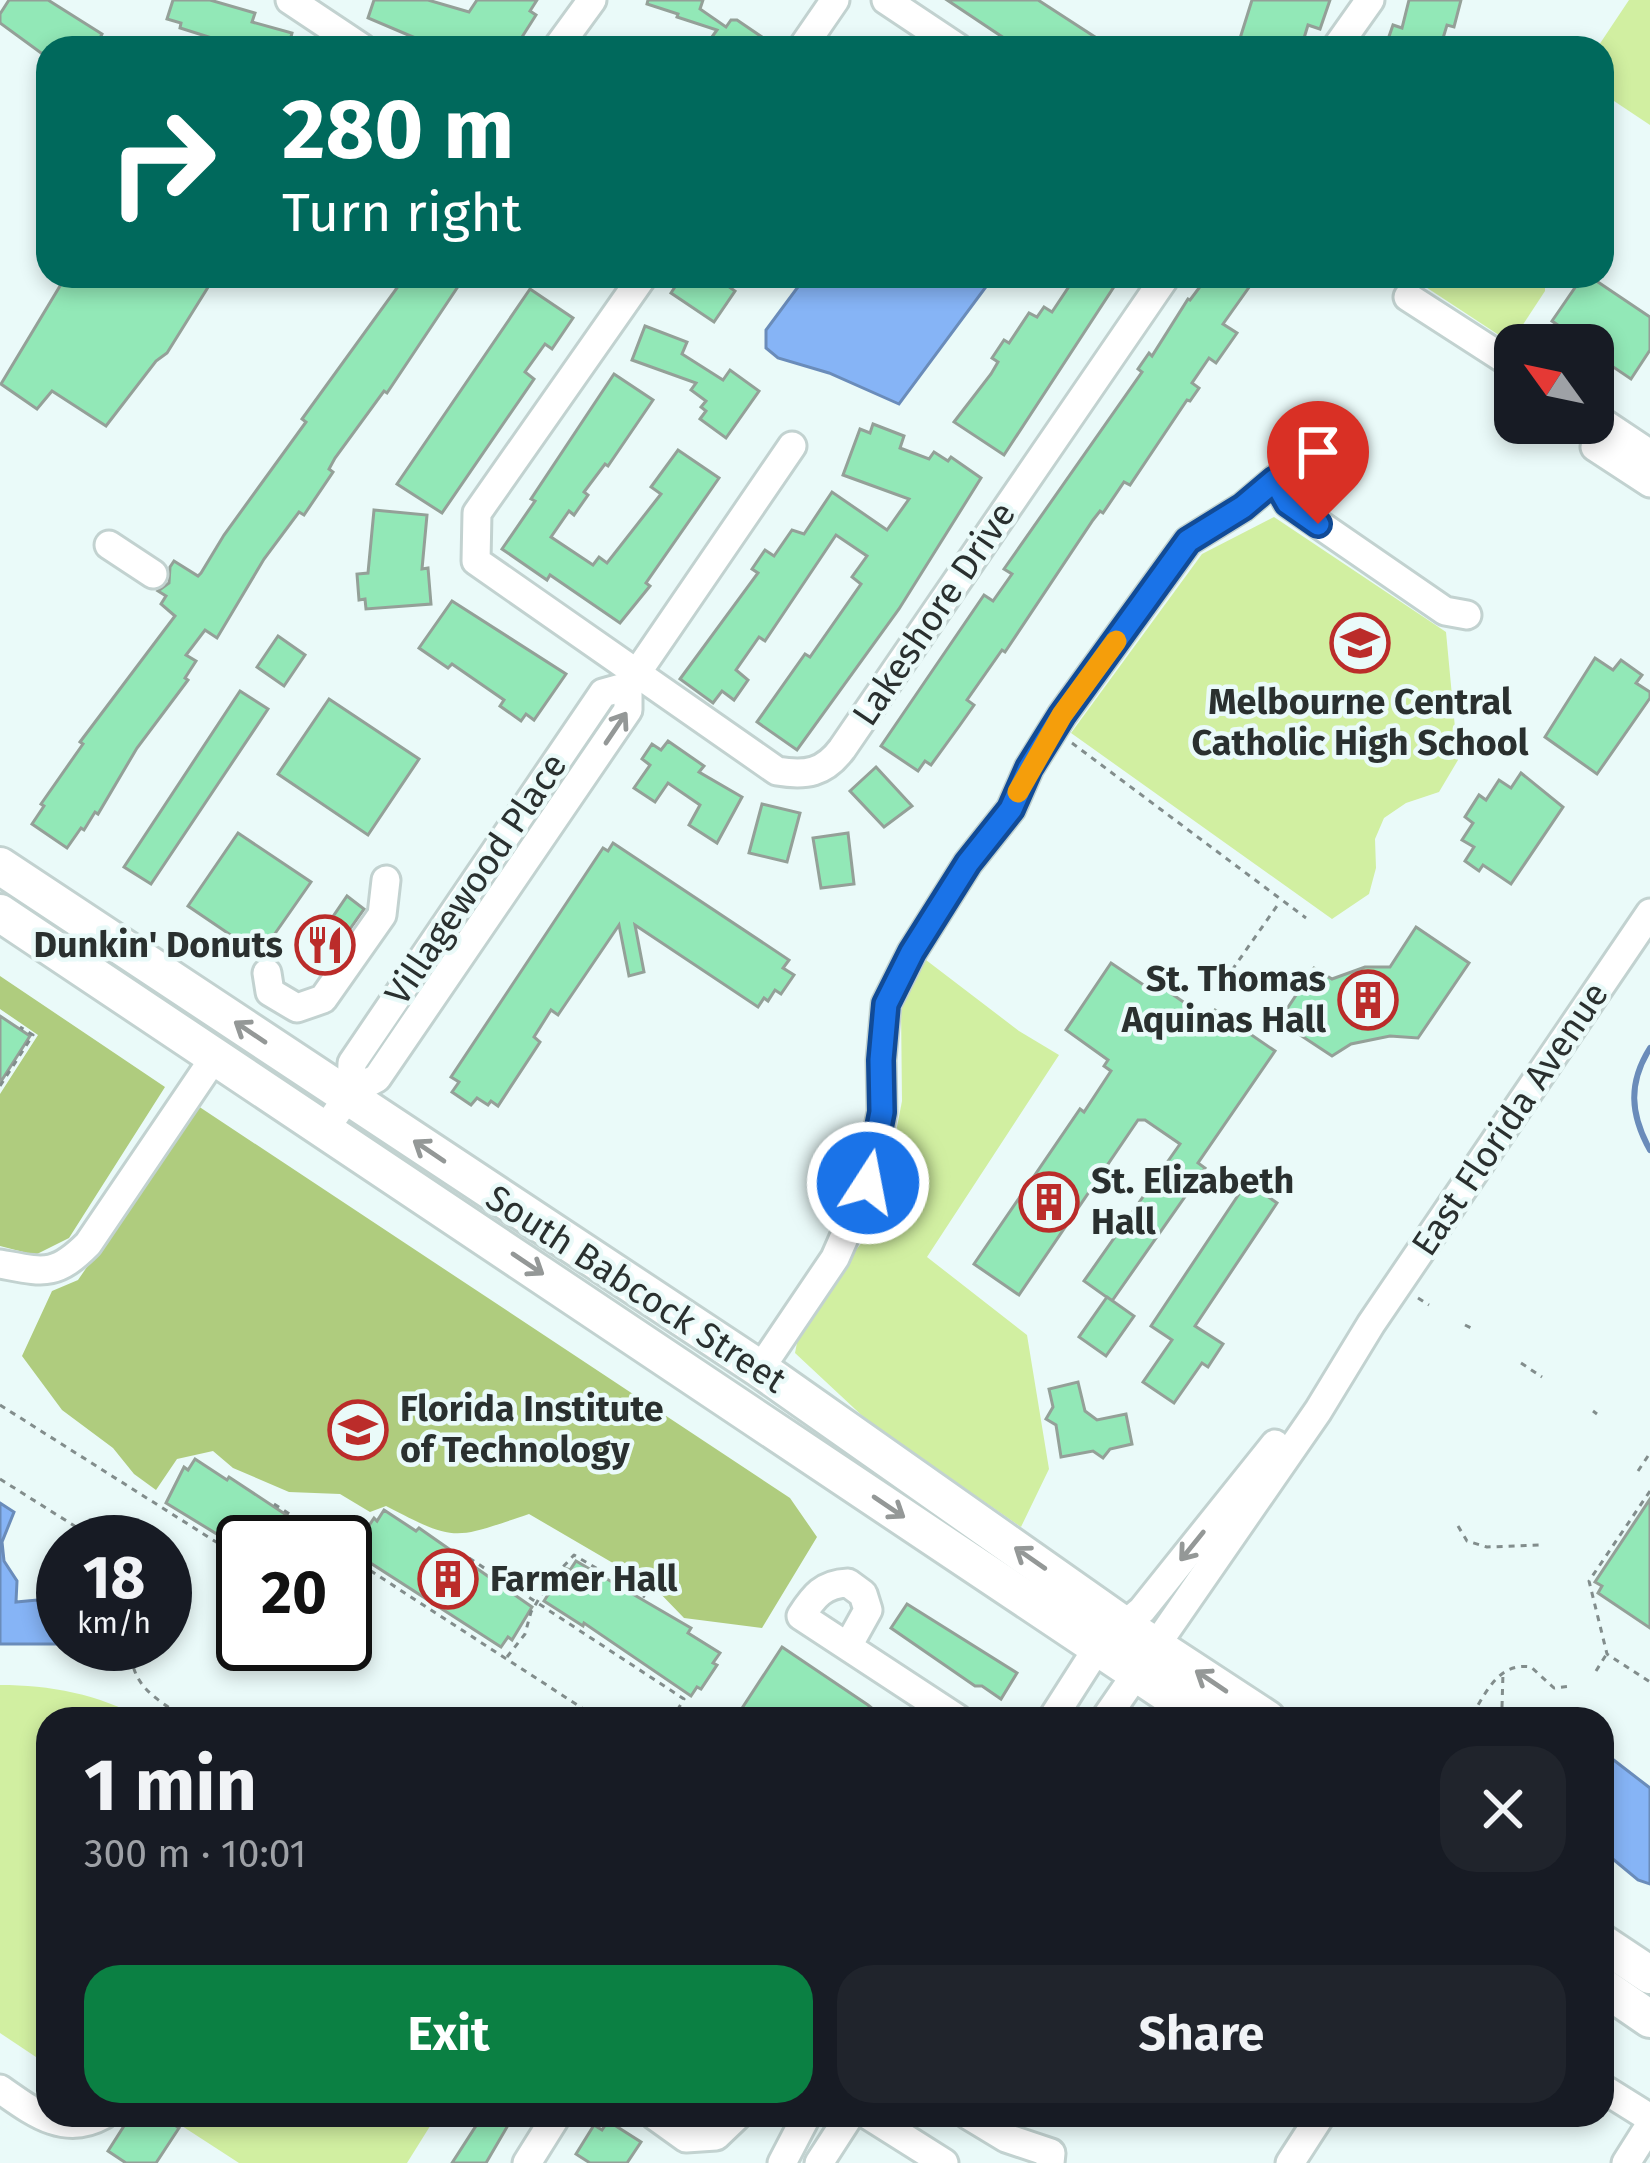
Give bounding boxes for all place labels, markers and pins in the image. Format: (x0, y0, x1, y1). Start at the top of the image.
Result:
pin (1267, 401, 1369, 524)
school or university icon: Melbourne Central Catholic High School (1329, 612, 1391, 674)
place label: Melbourne Central Catholic High School (1192, 680, 1529, 765)
restaurant icon: Dunkin' Donuts (294, 914, 356, 976)
place label: Dunkin' Donuts (34, 923, 283, 967)
place label: St. Thomas Aquinas Hall (1121, 957, 1326, 1042)
building icon: St. Thomas Aquinas Hall (1337, 969, 1399, 1031)
place label: St. Elizabeth Hall (1091, 1159, 1294, 1244)
building icon: St. Elizabeth Hall (1018, 1171, 1080, 1233)
place label: Florida Institute of Technology (400, 1387, 664, 1472)
school or university icon: Florida Institute of Technology (327, 1399, 389, 1461)
building icon: Farmer Hall (417, 1548, 479, 1610)
place label: Farmer Hall (490, 1557, 678, 1601)

